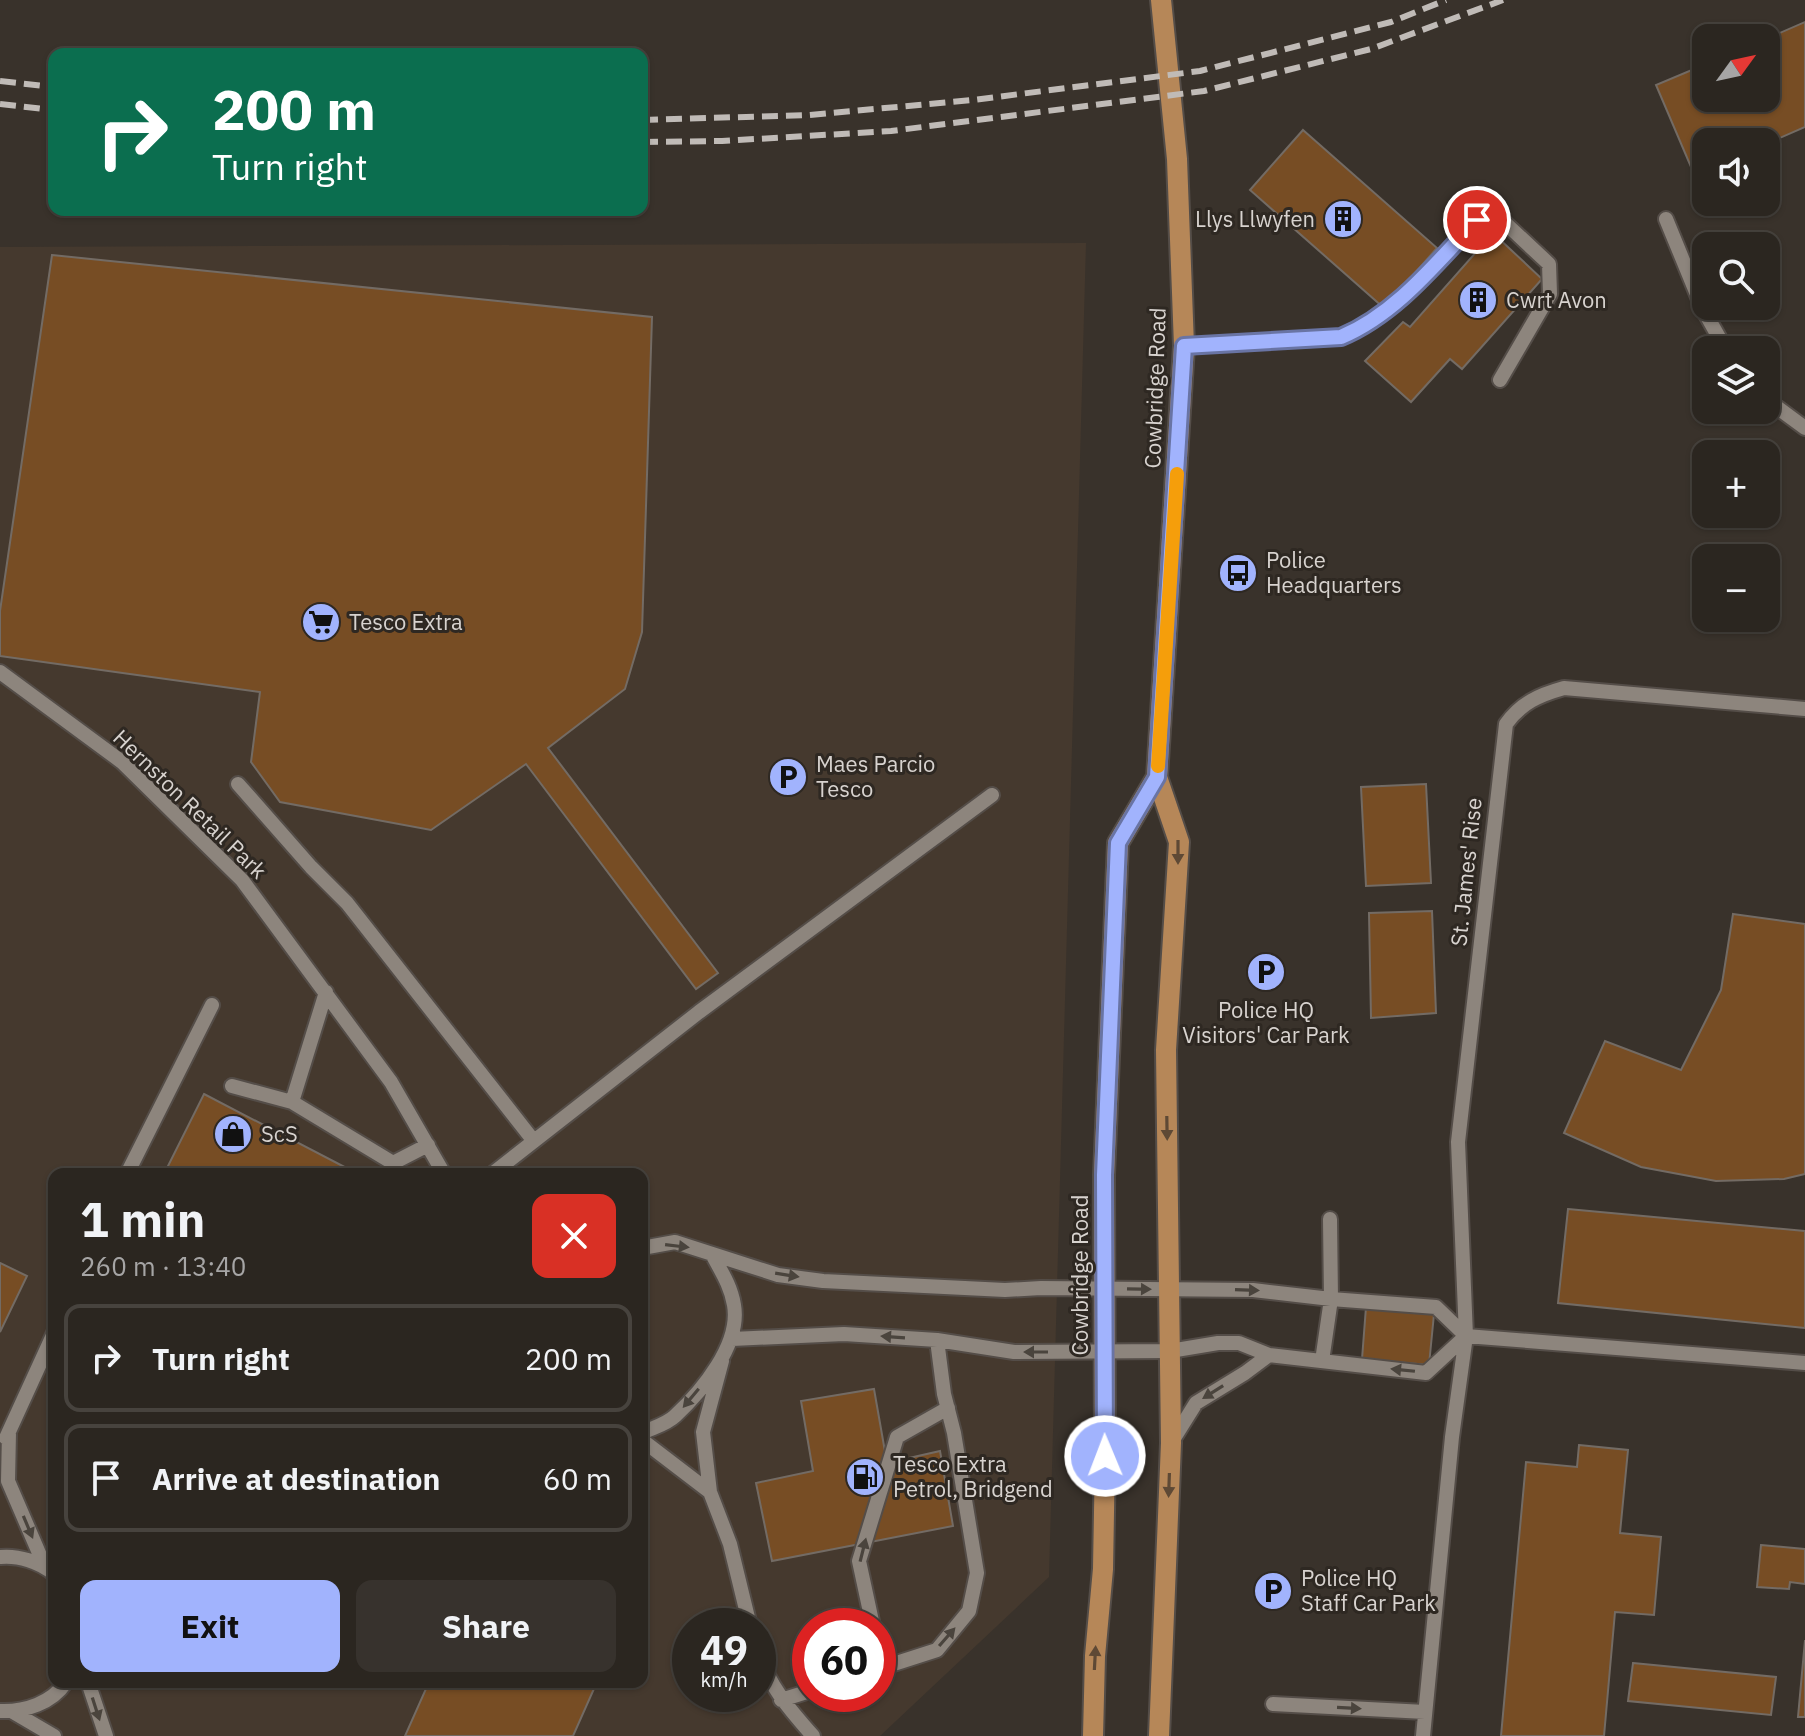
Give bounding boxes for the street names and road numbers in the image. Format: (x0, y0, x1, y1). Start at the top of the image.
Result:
street label: Cowbridge Road (1137, 307, 1172, 469)
street label: Hernston Retail Park (107, 723, 274, 885)
street label: St. James' Rise (1443, 796, 1488, 948)
street label: Cowbridge Road (1065, 1194, 1094, 1356)

